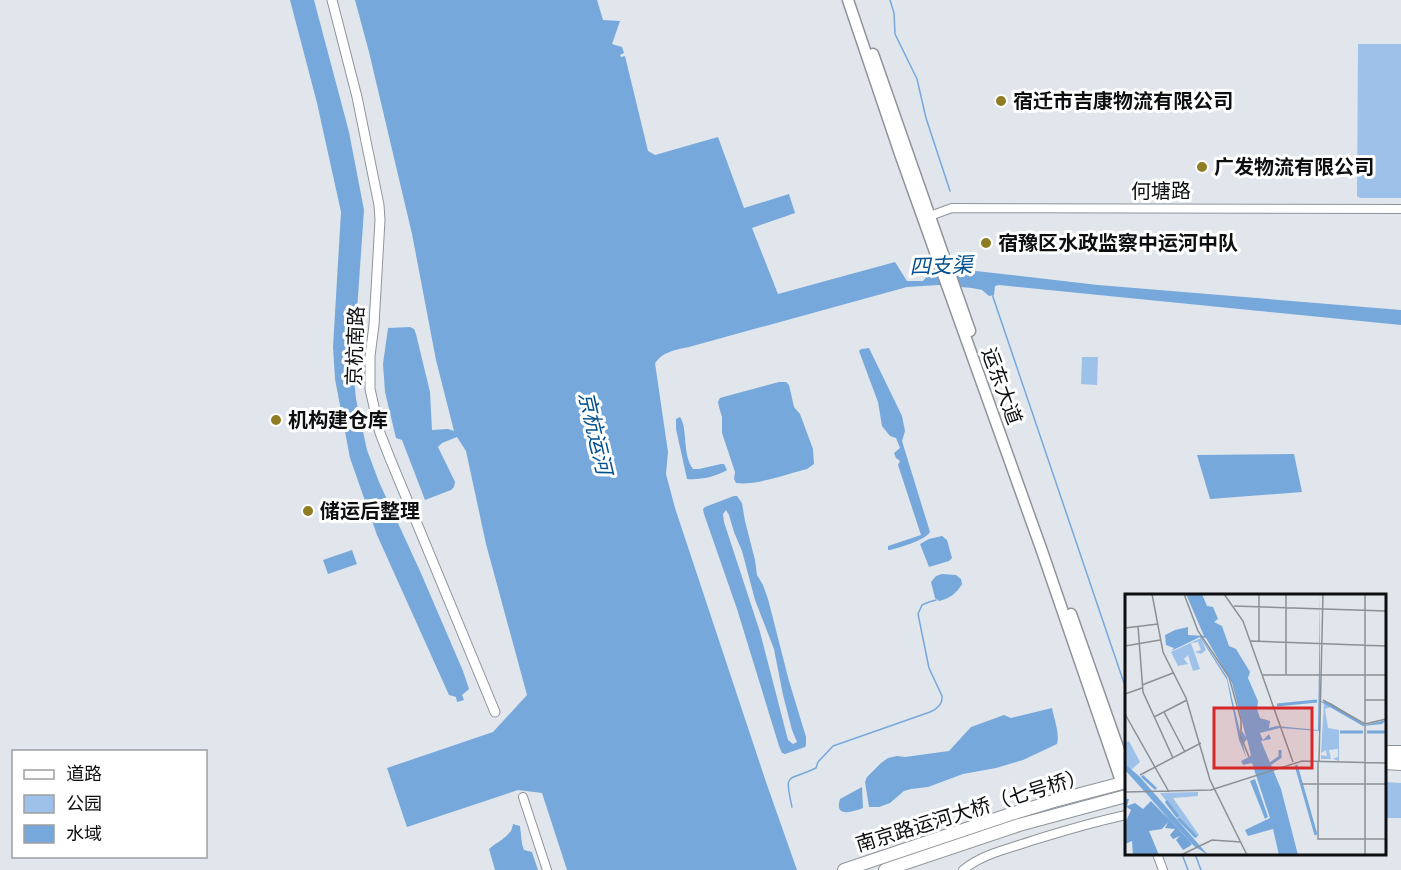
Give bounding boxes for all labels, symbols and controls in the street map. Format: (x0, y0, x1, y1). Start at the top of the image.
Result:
place label: 宿迁市吉康物流有限公司 (1013, 89, 1233, 113)
marker: 宿迁市吉康物流有限公司 (994, 94, 1008, 108)
place label: 广发物流有限公司 (1214, 155, 1374, 179)
marker: 广发物流有限公司 (1195, 160, 1209, 174)
street label: 何塘路 (1131, 179, 1191, 203)
place label: 宿豫区水政监察中运河中队 (998, 231, 1238, 255)
marker: 宿豫区水政监察中运河中队 (979, 236, 993, 250)
water label: 四支渠 (909, 252, 976, 280)
street label: 京杭南路 (342, 306, 368, 386)
street label: 运东大道 (977, 344, 1027, 428)
water label: 京杭运河 (573, 389, 618, 481)
place label: 机构建仓库 (288, 408, 388, 432)
marker: 机构建仓库 (269, 413, 283, 427)
place label: 储运后整理 (320, 499, 420, 523)
marker: 储运后整理 (301, 504, 315, 518)
inset map (1125, 594, 1386, 855)
legend (12, 750, 207, 858)
text: 道路 (66, 763, 102, 785)
street label: 南京路运河大桥（七号桥） (853, 763, 1089, 857)
text: 公园 (66, 793, 102, 815)
text: 水域 (66, 823, 102, 845)

